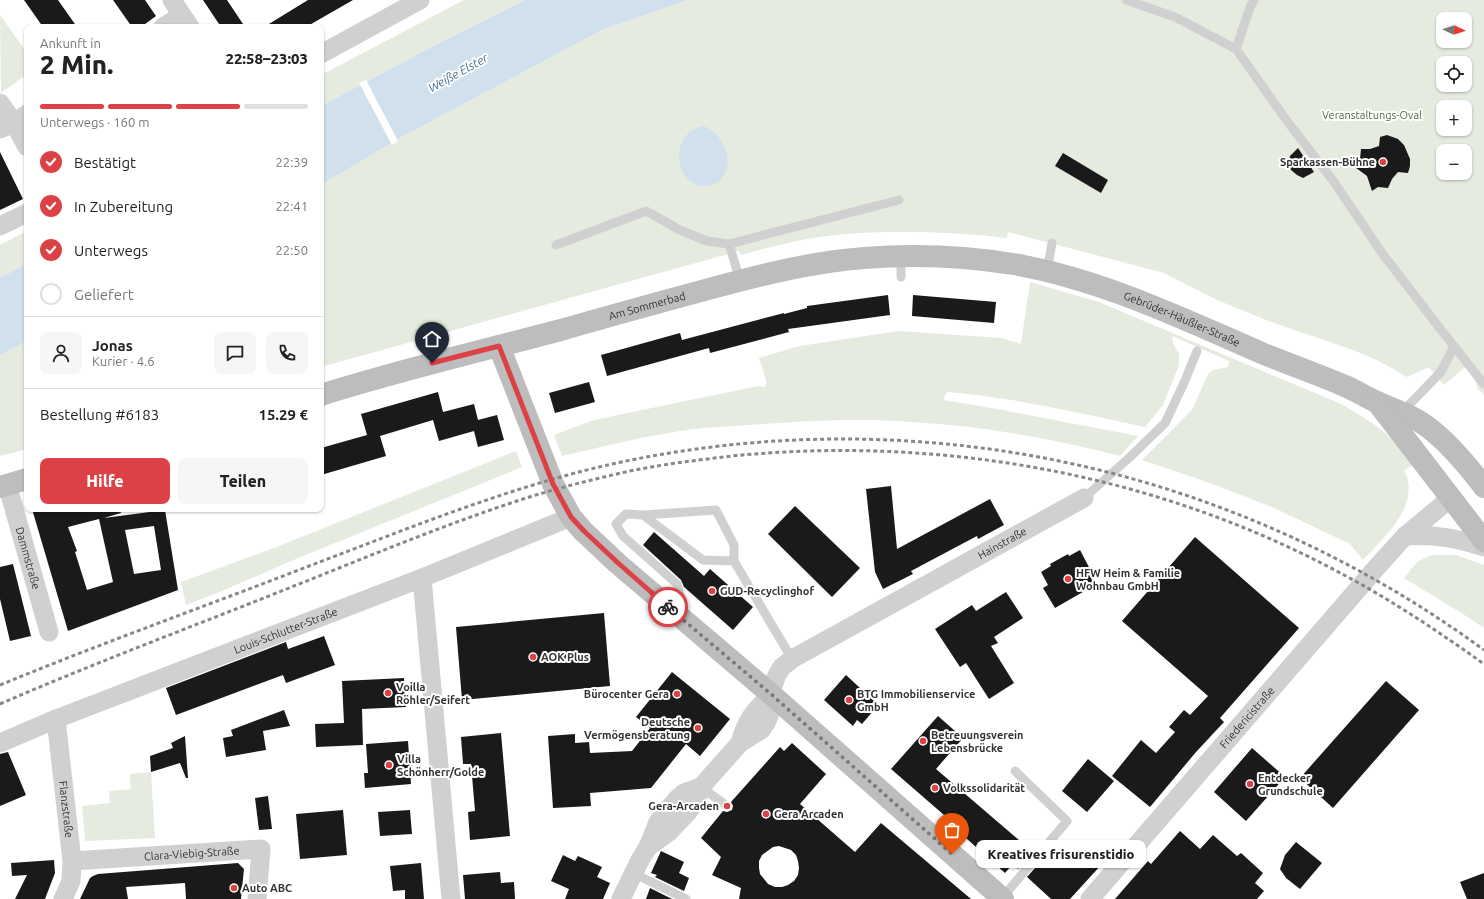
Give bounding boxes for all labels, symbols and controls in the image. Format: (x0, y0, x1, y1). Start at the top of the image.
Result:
north arrow (1436, 12, 1472, 48)
map controls (1436, 12, 1472, 180)
text: Ankunft in (40, 36, 101, 50)
text: 2 Min. (40, 50, 113, 79)
text: 22:58–23:03 (225, 50, 308, 67)
water label: Weiße Elster (426, 51, 490, 94)
button: locate (1436, 56, 1472, 92)
button: + (1436, 100, 1472, 136)
park label: Veranstaltungs-Oval (1322, 109, 1422, 121)
text: Unterwegs · 160 m (40, 115, 149, 129)
button: − (1436, 144, 1472, 180)
icon: check (40, 151, 62, 173)
text: Bestätigt (74, 154, 136, 171)
text: 22:39 (275, 155, 308, 169)
place label: Sparkassen-Bühne (1280, 156, 1375, 168)
marker: Sparkassen-Bühne (1378, 157, 1388, 167)
icon: check (40, 195, 62, 217)
text: In Zubereitung (74, 198, 173, 215)
text: 22:41 (275, 199, 308, 213)
icon: check (40, 239, 62, 261)
text: Unterwegs (74, 242, 148, 259)
text: 22:50 (275, 243, 308, 257)
text: Geliefert (74, 286, 134, 303)
street label: Gebrüder-Häußler-Straße (1122, 289, 1242, 349)
street label: Am Sommerbad (607, 290, 687, 322)
pin (415, 322, 449, 363)
icon: home (421, 328, 443, 350)
button: person (40, 332, 82, 374)
button: chat (214, 332, 256, 374)
button: phone (266, 332, 308, 374)
text: Jonas (92, 337, 133, 354)
text: Kurier · 4.6 (92, 354, 155, 368)
text: Bestellung #6183 (40, 406, 159, 423)
text: 15.29 € (258, 406, 308, 423)
button: Hilfe (40, 458, 170, 504)
button: Teilen (178, 458, 308, 504)
street label: Hainstraße (976, 525, 1029, 561)
street label: Dammstraße (14, 526, 43, 591)
place label: HFW Heim & Familie Wohnbau GmbH (1076, 567, 1180, 592)
marker: HFW Heim & Familie Wohnbau GmbH (1063, 574, 1073, 584)
place label: GUD-Recyclinghof (720, 585, 814, 597)
marker: GUD-Recyclinghof (707, 586, 717, 596)
courier (648, 587, 688, 627)
icon: bike (657, 596, 679, 618)
street label: Louis-Schlutter-Straße (232, 605, 339, 656)
place label: AOK Plus (541, 651, 589, 663)
marker: AOK Plus (528, 652, 538, 662)
place label: Voilla Röhler/Seifert (396, 681, 470, 706)
street label: Friedericistraße (1217, 684, 1277, 751)
marker: Voilla Röhler/Seifert (383, 688, 393, 698)
place label: Bürocenter Gera (584, 688, 669, 700)
place label: BTG Immobilienservice GmbH (857, 688, 975, 713)
marker: Bürocenter Gera (672, 689, 682, 699)
marker: BTG Immobilienservice GmbH (844, 695, 854, 705)
place label: Deutsche Vermögensberatung (584, 716, 690, 741)
marker: Deutsche Vermögensberatung (693, 723, 703, 733)
place label: Betreuungsverein Lebensbrücke (931, 729, 1023, 754)
marker: Betreuungsverein Lebensbrücke (918, 736, 928, 746)
place label: Villa Schönherr/Golde (397, 753, 484, 778)
marker: Villa Schönherr/Golde (384, 760, 394, 770)
place label: Entdecker Grundschule (1258, 772, 1323, 797)
marker: Entdecker Grundschule (1245, 779, 1255, 789)
street label: Flanzstraße (57, 780, 75, 839)
place label: Volkssolidarität (943, 782, 1025, 794)
marker: Volkssolidarität (930, 783, 940, 793)
place label: Gera-Arcaden (648, 800, 719, 812)
marker: Gera-Arcaden (722, 801, 732, 811)
place label: Gera Arcaden (774, 808, 844, 820)
marker: Gera Arcaden (761, 809, 771, 819)
pin (935, 813, 969, 854)
icon: bag (941, 819, 963, 841)
callout: Kreatives frisurenstidio (976, 840, 1146, 868)
street label: Clara-Viebig-Straße (144, 844, 240, 862)
text: Kreatives frisurenstidio (988, 847, 1134, 861)
place label: Auto ABC (242, 882, 292, 894)
marker: Auto ABC (229, 883, 239, 893)

